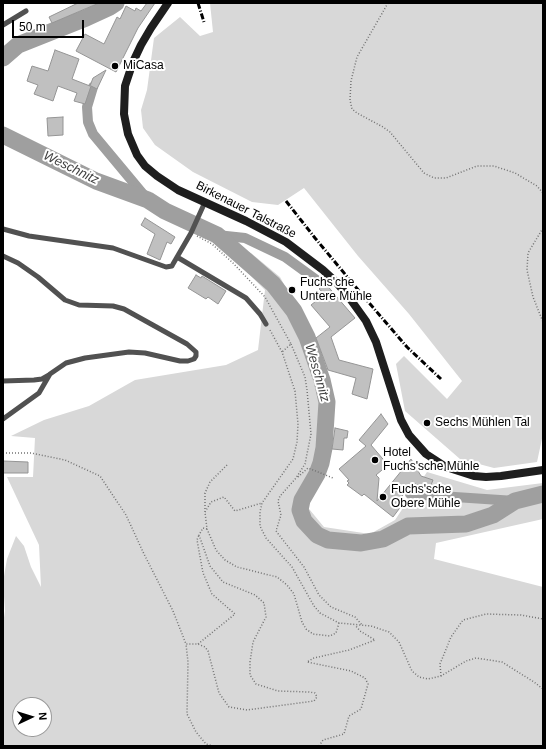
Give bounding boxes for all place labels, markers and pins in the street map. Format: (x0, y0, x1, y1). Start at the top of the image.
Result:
place label: MiCasa (123, 59, 164, 73)
marker: MiCasa (110, 61, 120, 71)
place label: Fuchs'che Untere Mühle (300, 276, 372, 304)
marker: Fuchs'che Untere Mühle (287, 285, 297, 295)
place label: Sechs Mühlen Tal (435, 416, 530, 430)
marker: Sechs Mühlen Tal (422, 418, 432, 428)
place label: Hotel Fuchs'sche Mühle (383, 446, 479, 474)
marker: Hotel Fuchs'sche Mühle (370, 455, 380, 465)
place label: Fuchs'sche Obere Mühle (391, 483, 460, 511)
marker: Fuchs'sche Obere Mühle (378, 492, 388, 502)

